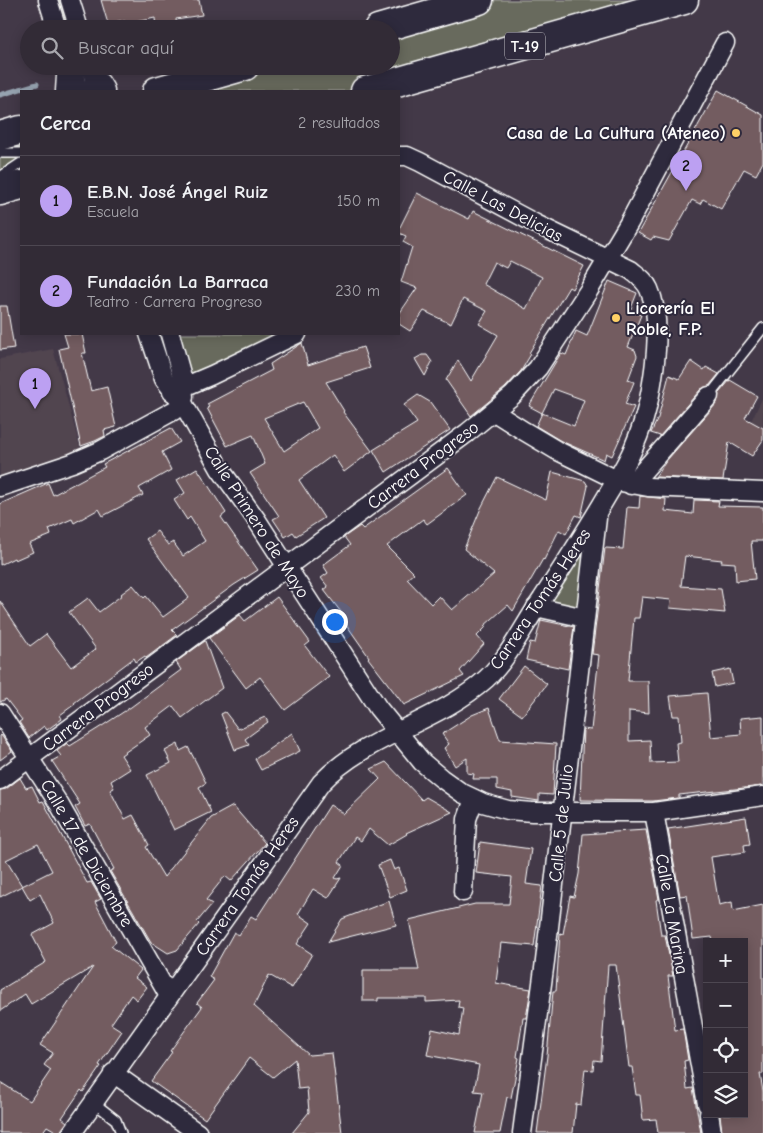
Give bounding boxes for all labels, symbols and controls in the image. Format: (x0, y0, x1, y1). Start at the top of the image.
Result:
search box (20, 20, 400, 75)
road number: T-19 (505, 32, 545, 59)
icon: search (38, 34, 66, 62)
text: Buscar aquí (78, 37, 174, 59)
text: Cerca (40, 111, 91, 135)
text: 2 resultados (298, 114, 380, 132)
place label: Casa de La Cultura (Ateneo) (507, 123, 726, 144)
marker: Casa de La Cultura (Ateneo) (730, 127, 742, 139)
pin: 2 (670, 150, 702, 191)
street label: Calle Las Delicias (439, 166, 566, 247)
text: E.B.N. José Ángel Ruiz (87, 181, 268, 203)
text: 1 (53, 192, 59, 210)
text: 150 m (337, 192, 380, 210)
text: Escuela (87, 203, 139, 221)
text: Fundación La Barraca (87, 271, 269, 293)
text: 2 (52, 282, 60, 300)
text: 230 m (335, 282, 380, 300)
text: Teatro · Carrera Progreso (87, 293, 262, 311)
place label: Licorería El Roble, F.P. (626, 298, 715, 340)
marker: Licorería El Roble, F.P. (610, 312, 622, 324)
pin: 1 (19, 368, 51, 409)
street label: Carrera Progreso (363, 417, 483, 514)
street label: Calle Primero de Mayo (200, 442, 314, 602)
street label: Carrera Tomás Heres (485, 525, 595, 674)
your location (322, 609, 348, 635)
street label: Carrera Progreso (38, 659, 158, 756)
street label: Calle 5 de Julio (545, 763, 578, 883)
street label: Calle 17 de Diciembre (36, 776, 137, 931)
street label: Carrera Tomás Heres (191, 812, 304, 960)
street label: Calle La Marina (651, 852, 692, 976)
map controls (703, 938, 748, 1118)
button: + (703, 938, 748, 983)
button: − (703, 983, 748, 1028)
button: locate (703, 1028, 748, 1073)
button: layers (703, 1073, 748, 1118)

